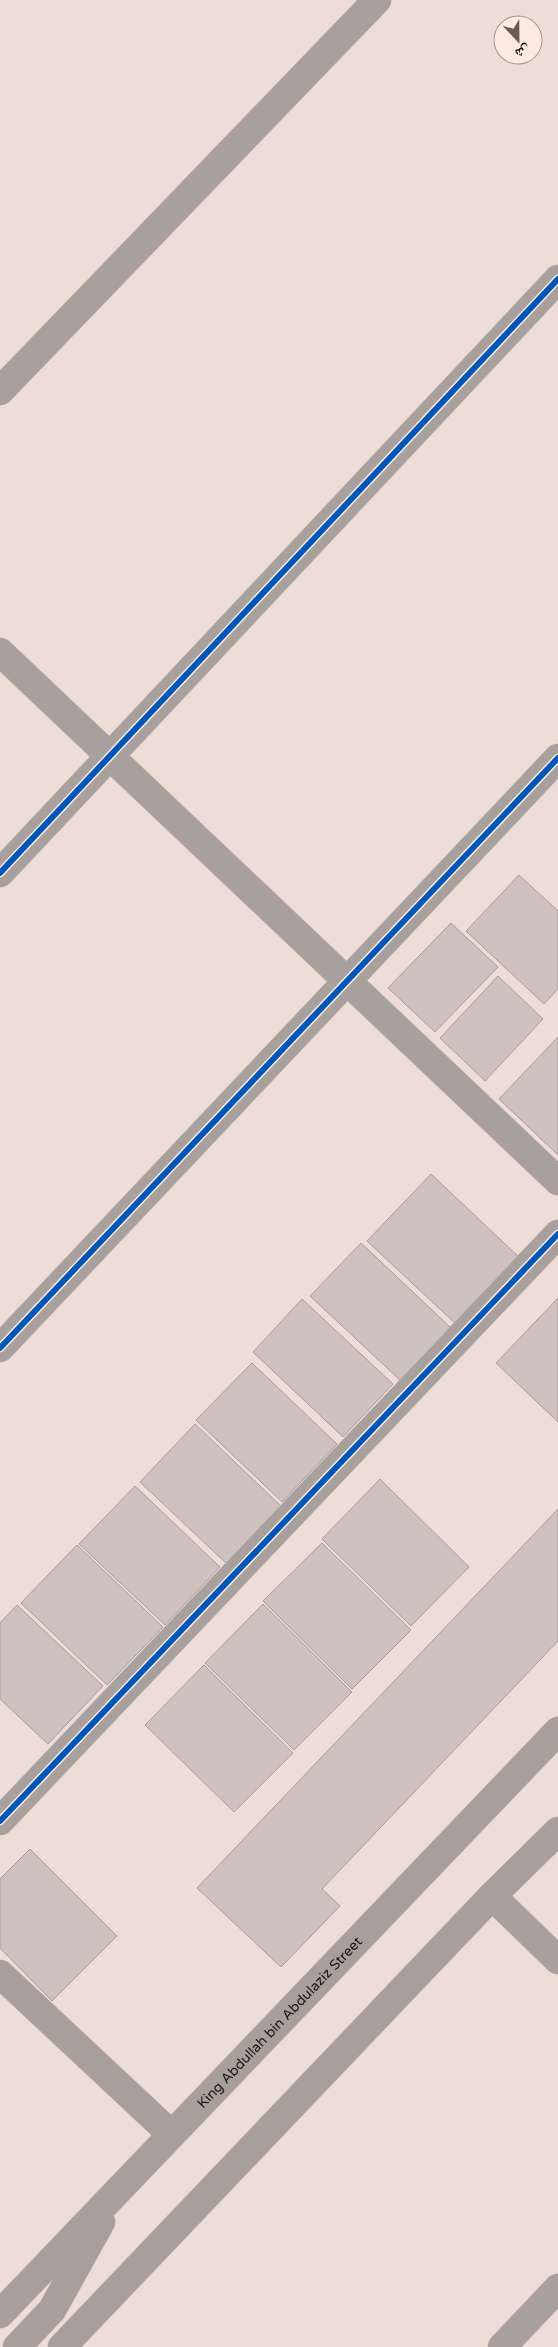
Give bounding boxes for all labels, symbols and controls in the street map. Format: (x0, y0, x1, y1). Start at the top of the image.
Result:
north arrow (493, 15, 543, 65)
text: ش (512, 41, 533, 62)
street label: King Abdullah bin Abdulaziz Street (193, 1932, 366, 2112)

